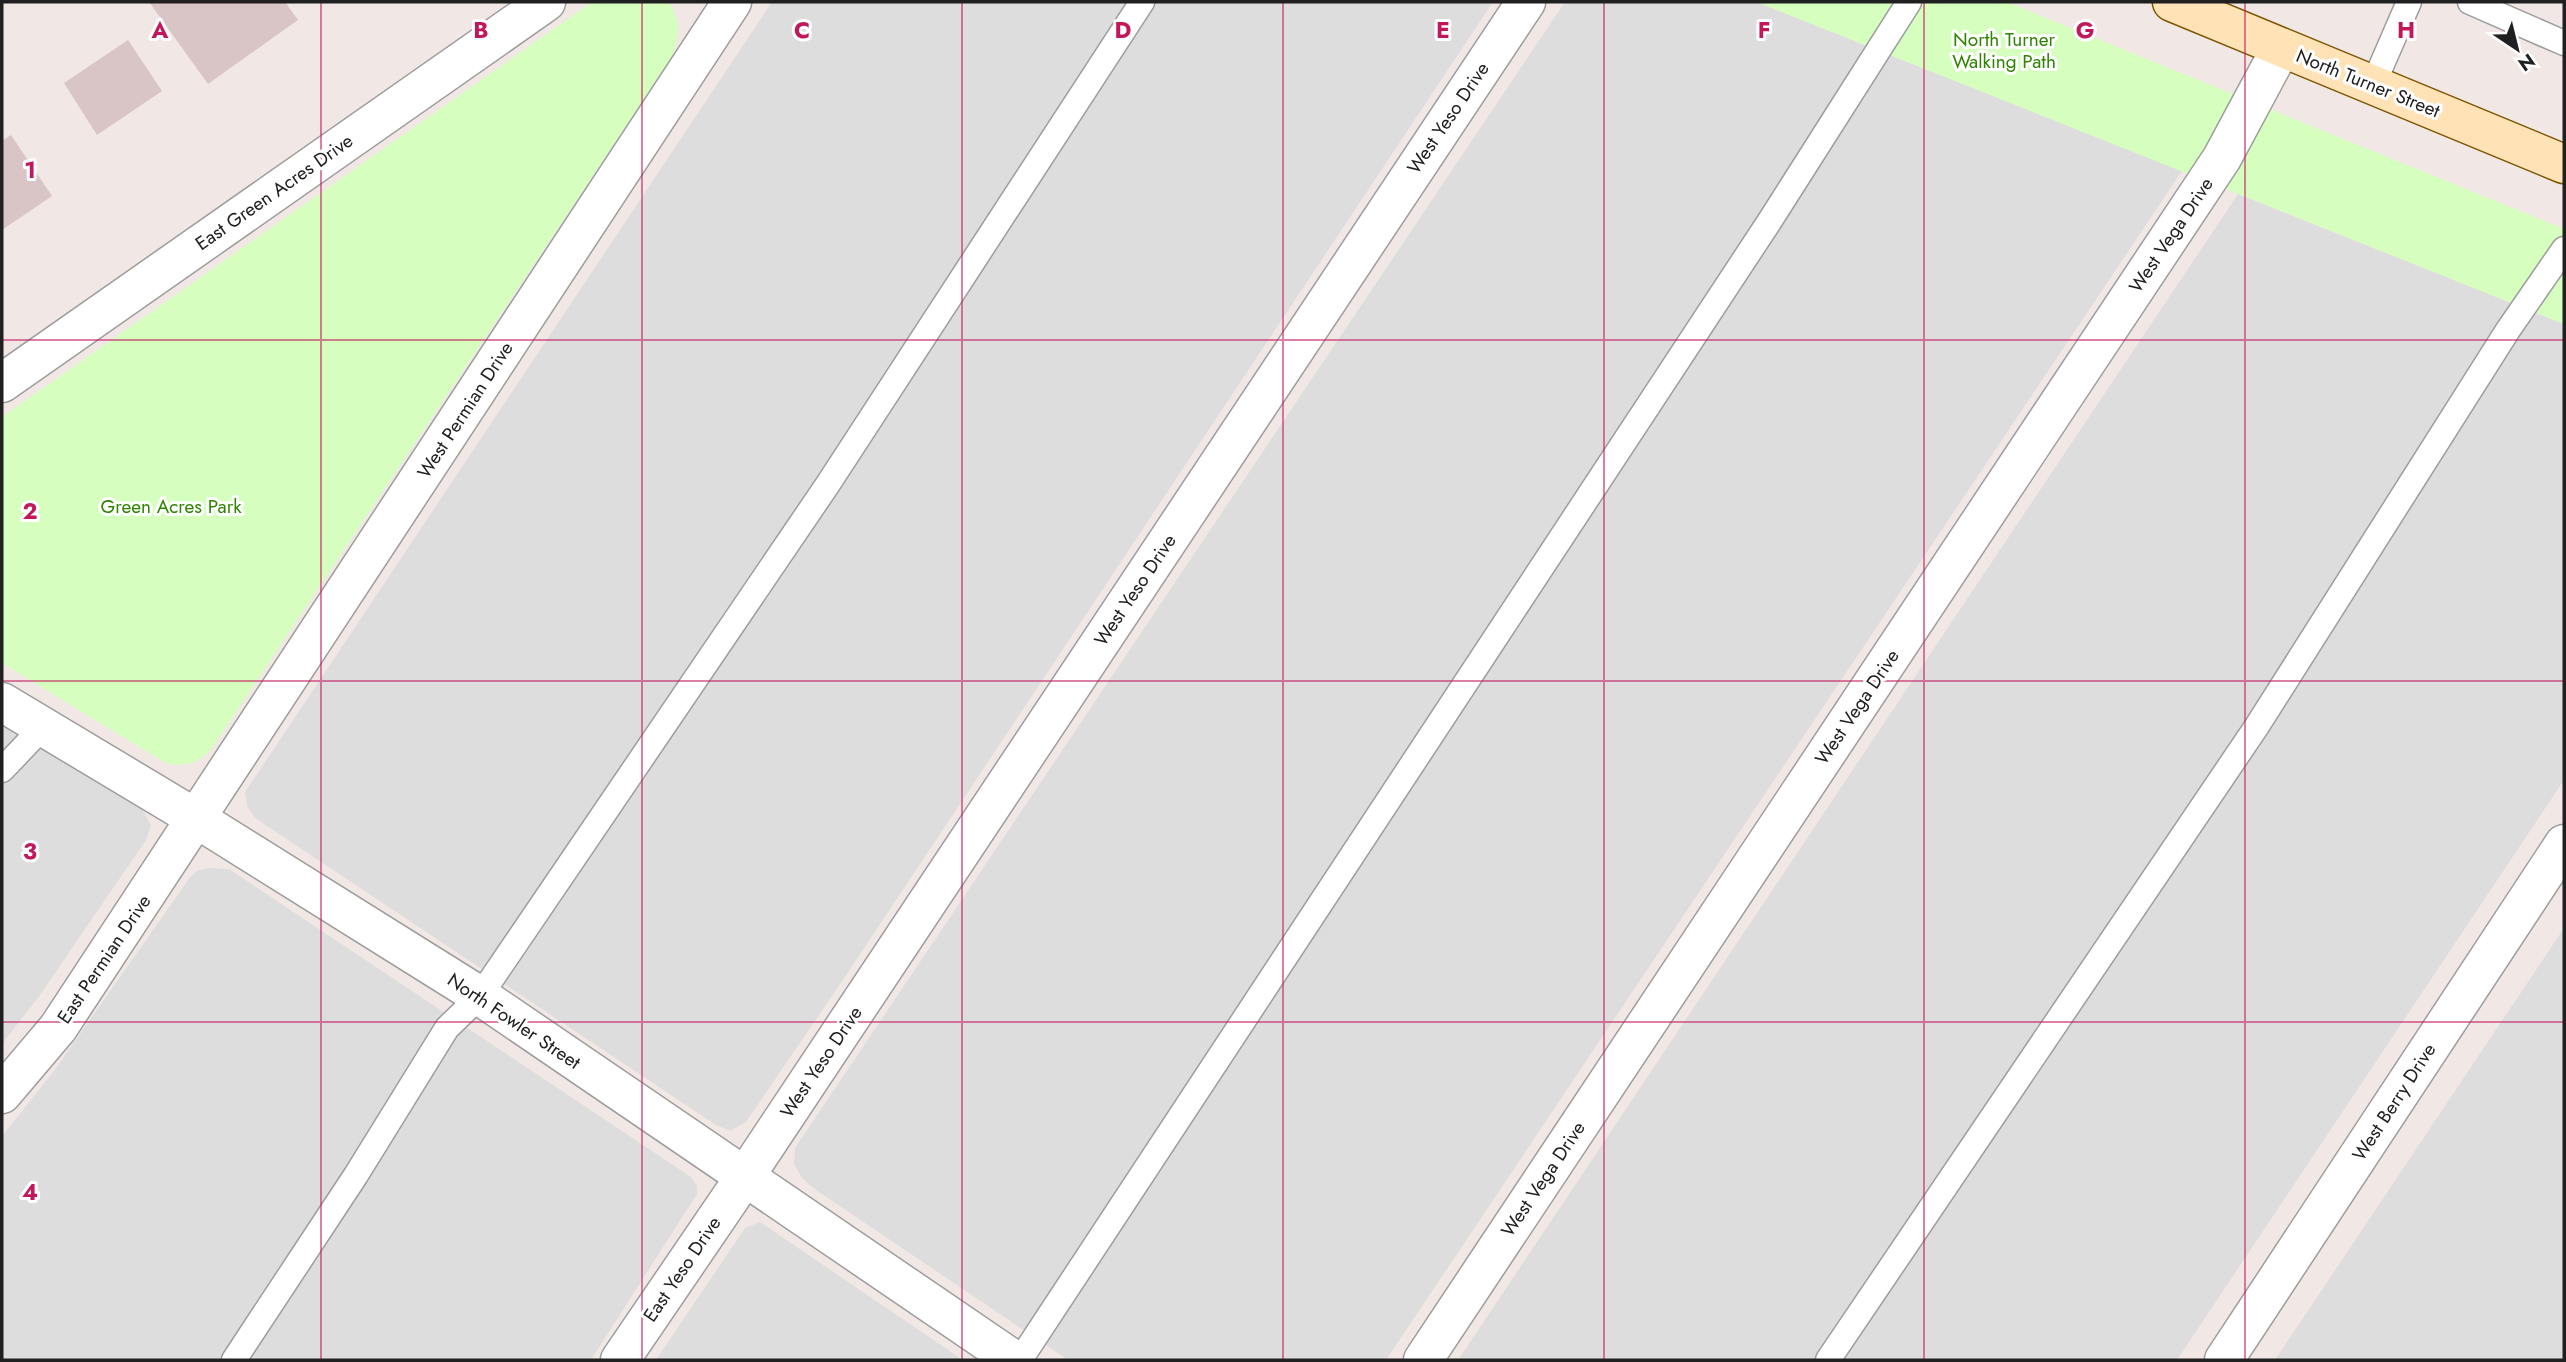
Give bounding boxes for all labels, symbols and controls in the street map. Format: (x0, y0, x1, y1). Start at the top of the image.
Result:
text: A (151, 13, 169, 47)
text: B (473, 13, 489, 47)
text: C (794, 13, 810, 47)
text: D (1115, 13, 1132, 47)
text: E (1436, 13, 1450, 47)
text: F (1758, 13, 1770, 47)
text: G (2076, 13, 2094, 47)
text: H (2397, 13, 2415, 47)
north arrow (2482, 14, 2552, 84)
park label: North Turner Walking Path (1952, 26, 2056, 75)
street label: North Turner Street (2292, 42, 2444, 124)
text: N (2513, 47, 2540, 78)
street label: West Yeso Drive (1401, 57, 1496, 179)
street label: East Green Acres Drive (190, 127, 358, 257)
text: 1 (24, 153, 36, 187)
street label: West Vega Drive (2122, 172, 2220, 298)
street label: West Permian Drive (411, 336, 519, 484)
park label: Green Acres Park (100, 493, 242, 520)
text: 2 (22, 494, 38, 528)
street label: West Yeso Drive (1088, 529, 1183, 651)
street label: West Vega Drive (1808, 644, 1906, 770)
text: 3 (23, 834, 37, 868)
street label: East Permian Drive (51, 889, 157, 1029)
street label: North Fowler Street (442, 966, 586, 1076)
street label: West Yeso Drive (774, 1001, 869, 1123)
street label: West Berry Drive (2346, 1038, 2442, 1166)
street label: West Vega Drive (1494, 1116, 1592, 1242)
text: 4 (22, 1175, 38, 1209)
street label: East Yeso Drive (637, 1211, 727, 1327)

